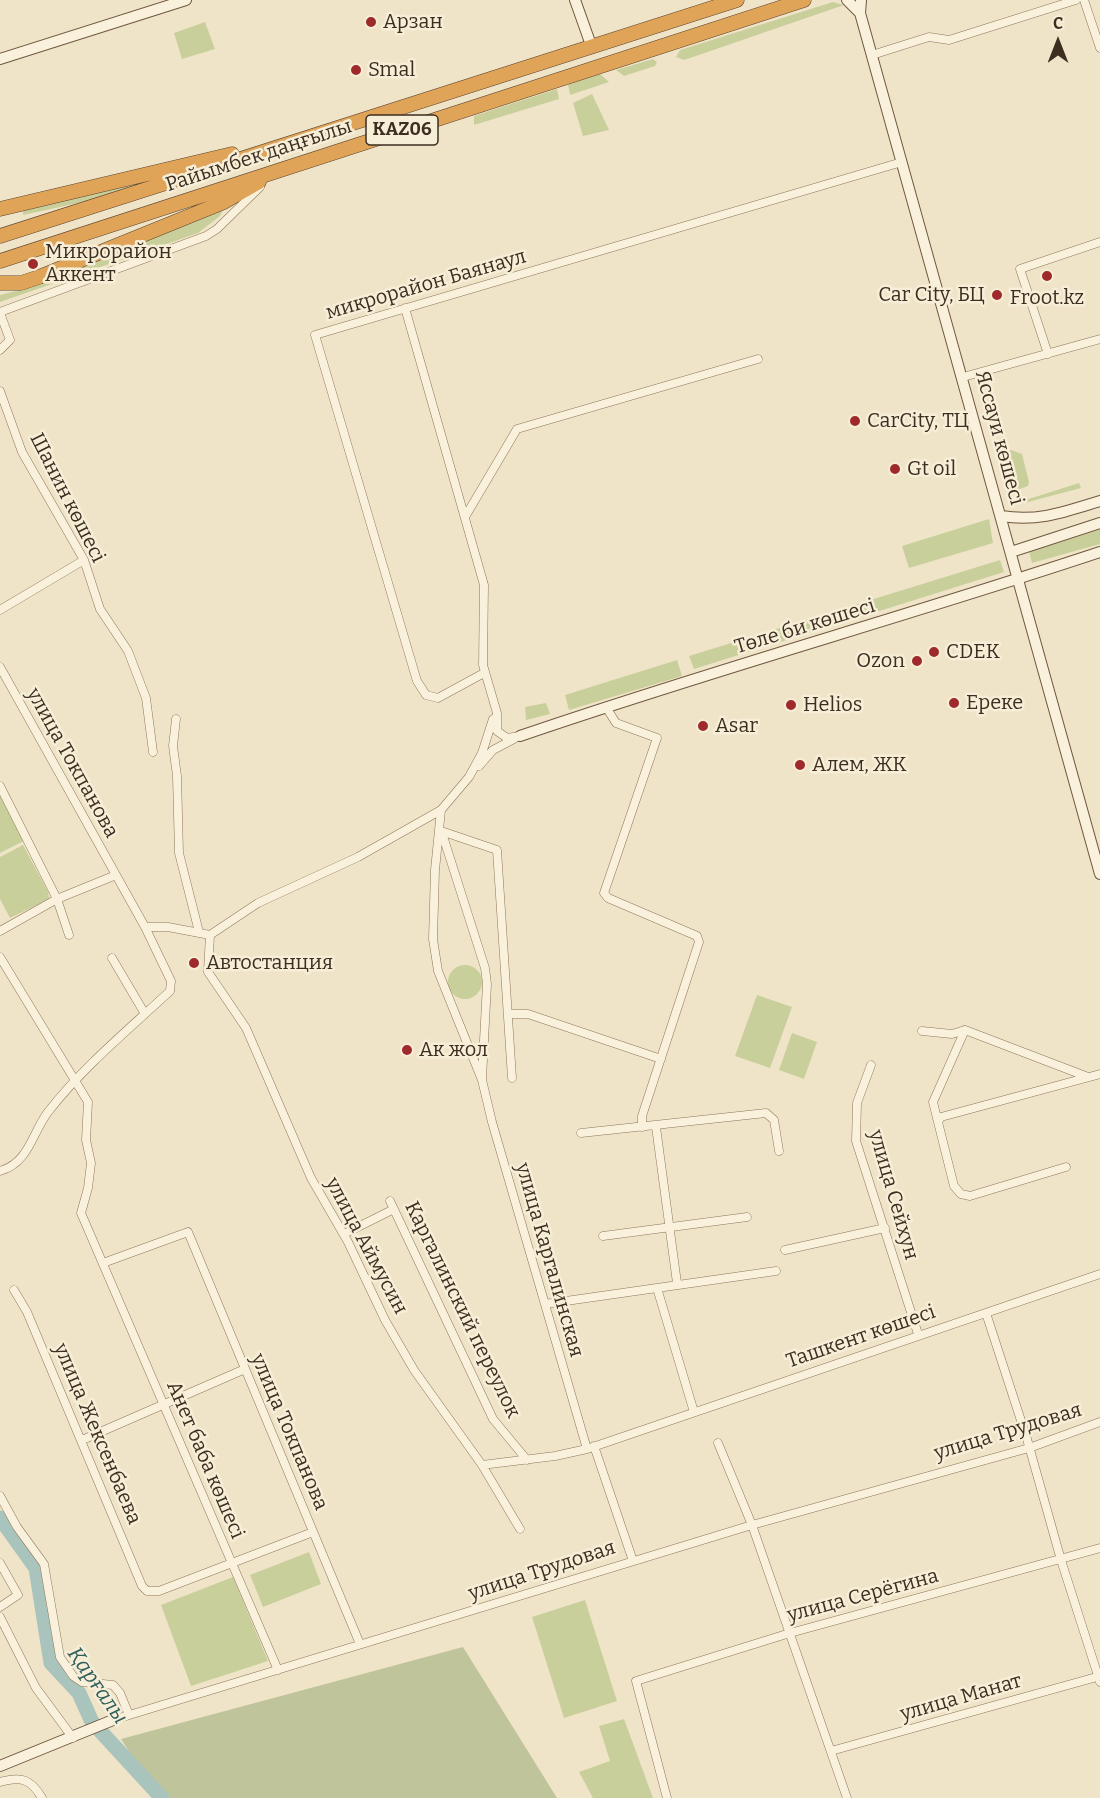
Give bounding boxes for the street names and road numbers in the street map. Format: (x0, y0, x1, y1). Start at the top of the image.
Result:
street label: Райымбек даңғылы (163, 115, 355, 197)
road number: KАZ06 (366, 115, 438, 145)
street label: микрорайон Баянаул (323, 245, 529, 325)
street label: Яссауи көшесі (970, 368, 1028, 508)
street label: Шанин көшесі (24, 429, 110, 567)
street label: Төле би көшесі (732, 594, 878, 660)
street label: улица Токпанова (21, 684, 123, 842)
street label: улица Сейхун (863, 1127, 923, 1263)
street label: улица Каргалинская (510, 1160, 588, 1360)
street label: улица Аймусин (320, 1173, 412, 1319)
street label: Каргалинский переулок (399, 1198, 525, 1422)
street label: Ташкент көшесі (783, 1300, 939, 1374)
street label: улица Жексенбаева (48, 1340, 146, 1528)
street label: улица Токпанова (245, 1350, 333, 1514)
street label: Анет баба көшесі (161, 1378, 249, 1542)
street label: улица Трудовая (931, 1398, 1085, 1466)
street label: улица Трудовая (466, 1536, 618, 1606)
street label: улица Серёгина (785, 1564, 941, 1628)
street label: улица Манат (898, 1669, 1024, 1727)

